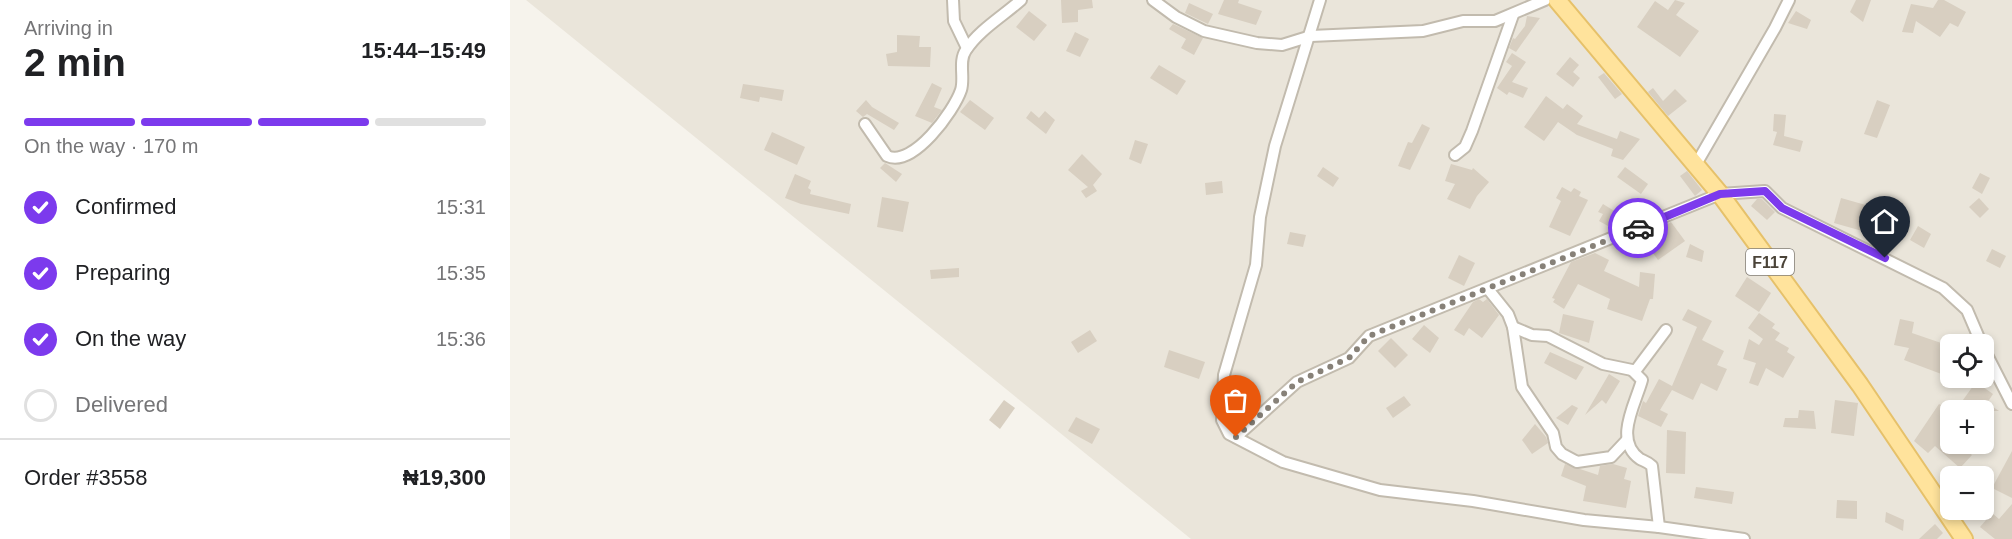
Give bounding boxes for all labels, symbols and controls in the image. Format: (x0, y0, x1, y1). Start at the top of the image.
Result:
text: Arriving in (24, 17, 113, 39)
text: 15:44–15:49 (361, 38, 486, 63)
text: 2 min (24, 41, 126, 84)
text: On the way · 170 m (24, 135, 199, 157)
icon: check (24, 191, 57, 224)
text: Confirmed (75, 194, 176, 219)
text: 15:31 (436, 196, 486, 218)
pin (1859, 196, 1910, 258)
courier (1608, 198, 1668, 258)
icon: home (1868, 205, 1901, 238)
icon: car (1622, 212, 1655, 245)
road number: F117 (1746, 249, 1794, 275)
icon: check (24, 257, 57, 290)
text: Preparing (75, 260, 170, 285)
text: 15:35 (436, 262, 486, 284)
icon: check (24, 323, 57, 356)
text: On the way (75, 326, 186, 351)
text: 15:36 (436, 328, 486, 350)
map controls (1940, 334, 1994, 520)
button: locate (1940, 334, 1994, 388)
pin (1210, 375, 1261, 437)
icon: bag (1219, 384, 1252, 417)
text: Delivered (75, 392, 168, 417)
button: + (1940, 400, 1994, 454)
text: Order #3558 (24, 465, 148, 490)
text: ₦19,300 (403, 465, 486, 490)
button: − (1940, 466, 1994, 520)

